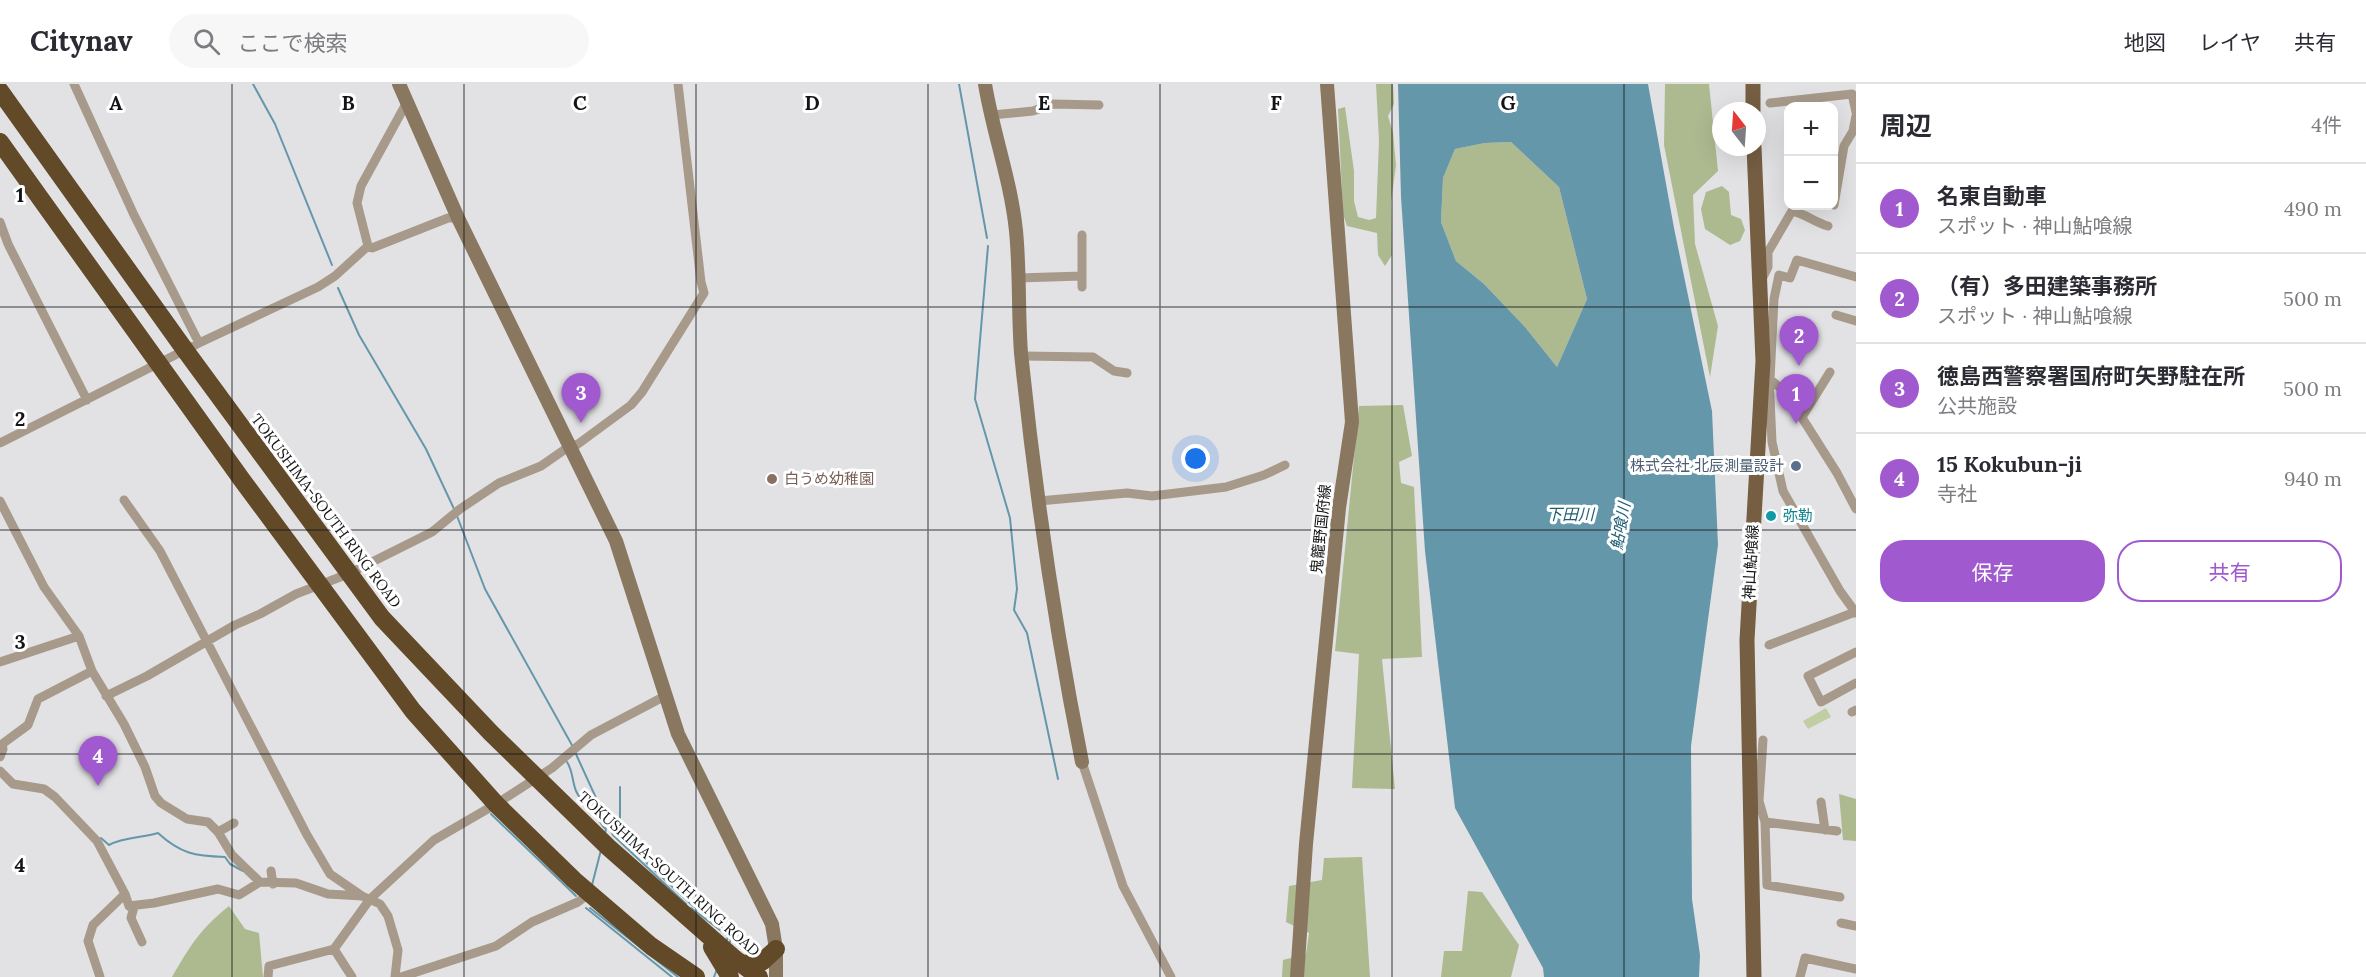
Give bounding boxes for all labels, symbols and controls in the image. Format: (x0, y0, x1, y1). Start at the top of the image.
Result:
search box (169, 14, 589, 68)
text: Citynav (30, 23, 133, 59)
icon: search (190, 25, 223, 58)
text: ここで検索 (238, 29, 348, 57)
text: 地図 (2124, 29, 2166, 56)
text: レイヤ (2199, 29, 2261, 56)
text: 共有 (2294, 29, 2336, 56)
text: A (109, 90, 123, 115)
text: B (341, 90, 355, 115)
text: C (573, 90, 587, 115)
text: D (804, 90, 820, 115)
text: E (1038, 90, 1050, 115)
text: F (1270, 90, 1282, 115)
text: G (1500, 90, 1516, 115)
north arrow (1712, 102, 1766, 156)
map controls (1784, 102, 1838, 210)
button: + (1784, 102, 1838, 156)
text: 周辺 (1880, 109, 1932, 142)
text: 4件 (2311, 112, 2342, 137)
button: − (1784, 156, 1838, 210)
text: 1 (16, 182, 24, 207)
text: 名東自動車 (1937, 182, 2047, 210)
text: 1 (1895, 196, 1904, 221)
text: 490 m (2284, 196, 2342, 221)
text: スポット · 神山鮎喰線 (1937, 213, 2133, 238)
text: （有）多田建築事務所 (1937, 272, 2157, 300)
text: 2 (1894, 286, 1905, 311)
text: 500 m (2283, 286, 2342, 311)
text: スポット · 神山鮎喰線 (1937, 303, 2133, 328)
pin: 2 (1780, 316, 1818, 366)
text: 徳島西警察署国府町矢野駐在所 (1937, 362, 2245, 390)
pin: 3 (562, 374, 600, 423)
pin: 1 (1776, 374, 1816, 424)
text: 3 (1894, 376, 1905, 401)
text: 500 m (2283, 376, 2342, 401)
text: 公共施設 (1937, 393, 2017, 418)
text: 2 (15, 406, 25, 431)
street label: TOKUSHIMA-SOUTH RING ROAD (247, 410, 406, 611)
your location (1181, 444, 1210, 473)
text: 15 Kokubun-ji (1937, 450, 2082, 478)
place label: 株式会社 北辰測量設計 (1630, 456, 1784, 475)
marker: 株式会社 北辰測量設計 (1789, 459, 1803, 473)
text: 4 (1894, 466, 1905, 491)
text: 940 m (2284, 466, 2342, 491)
place label: 白うめ幼稚園 (784, 469, 874, 488)
marker: 白うめ幼稚園 (765, 472, 779, 486)
text: 寺社 (1937, 481, 1977, 506)
street label: 鬼籠野国府線 (1306, 483, 1335, 575)
water label: 鮎喰川 (1606, 499, 1634, 551)
water label: 下田川 (1546, 504, 1596, 524)
place label: 弥勒 (1783, 506, 1813, 525)
marker: 弥勒 (1764, 509, 1778, 523)
street label: 神山鮎喰線 (1739, 524, 1762, 600)
button: 保存 (1880, 540, 2105, 602)
button: 共有 (2117, 540, 2342, 602)
text: 3 (14, 629, 26, 654)
pin: 4 (78, 736, 118, 786)
street label: TOKUSHIMA-SOUTH RING ROAD (575, 787, 764, 960)
text: 4 (15, 852, 26, 877)

